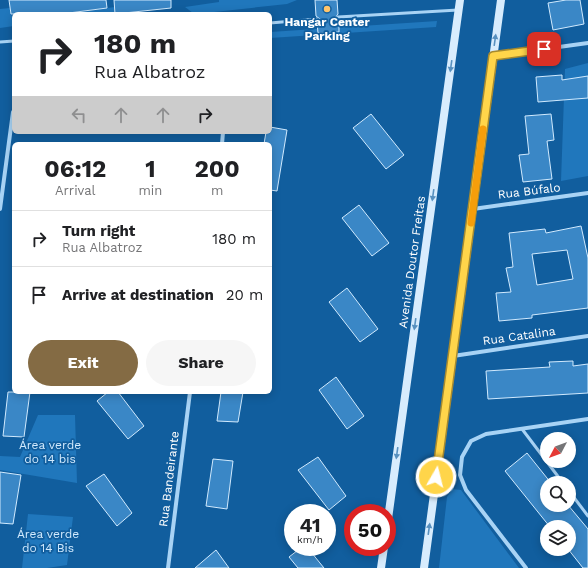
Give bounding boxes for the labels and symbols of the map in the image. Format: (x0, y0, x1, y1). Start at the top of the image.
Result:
marker: Hangar Center Parking (322, 4, 332, 14)
place label: Hangar Center Parking (284, 15, 370, 43)
pin (527, 32, 561, 66)
one-way arrow (492, 34, 498, 46)
one-way arrow (448, 60, 454, 72)
street label: Rua Búfalo (497, 180, 561, 202)
one-way arrow (430, 189, 436, 201)
street label: Avenida Doutor Freitas (396, 195, 428, 329)
one-way arrow (412, 318, 418, 330)
street label: Rua Catalina (482, 324, 557, 348)
street label: Rua Bandeirante (156, 430, 182, 528)
north arrow (540, 432, 576, 468)
park label: Área verde do 14 bis (19, 438, 81, 466)
one-way arrow (394, 447, 400, 459)
position arrow (415, 456, 457, 498)
speed limit sign: 50 (344, 504, 396, 556)
one-way arrow (426, 523, 432, 535)
park label: Área verde do 14 Bis (17, 527, 79, 555)

